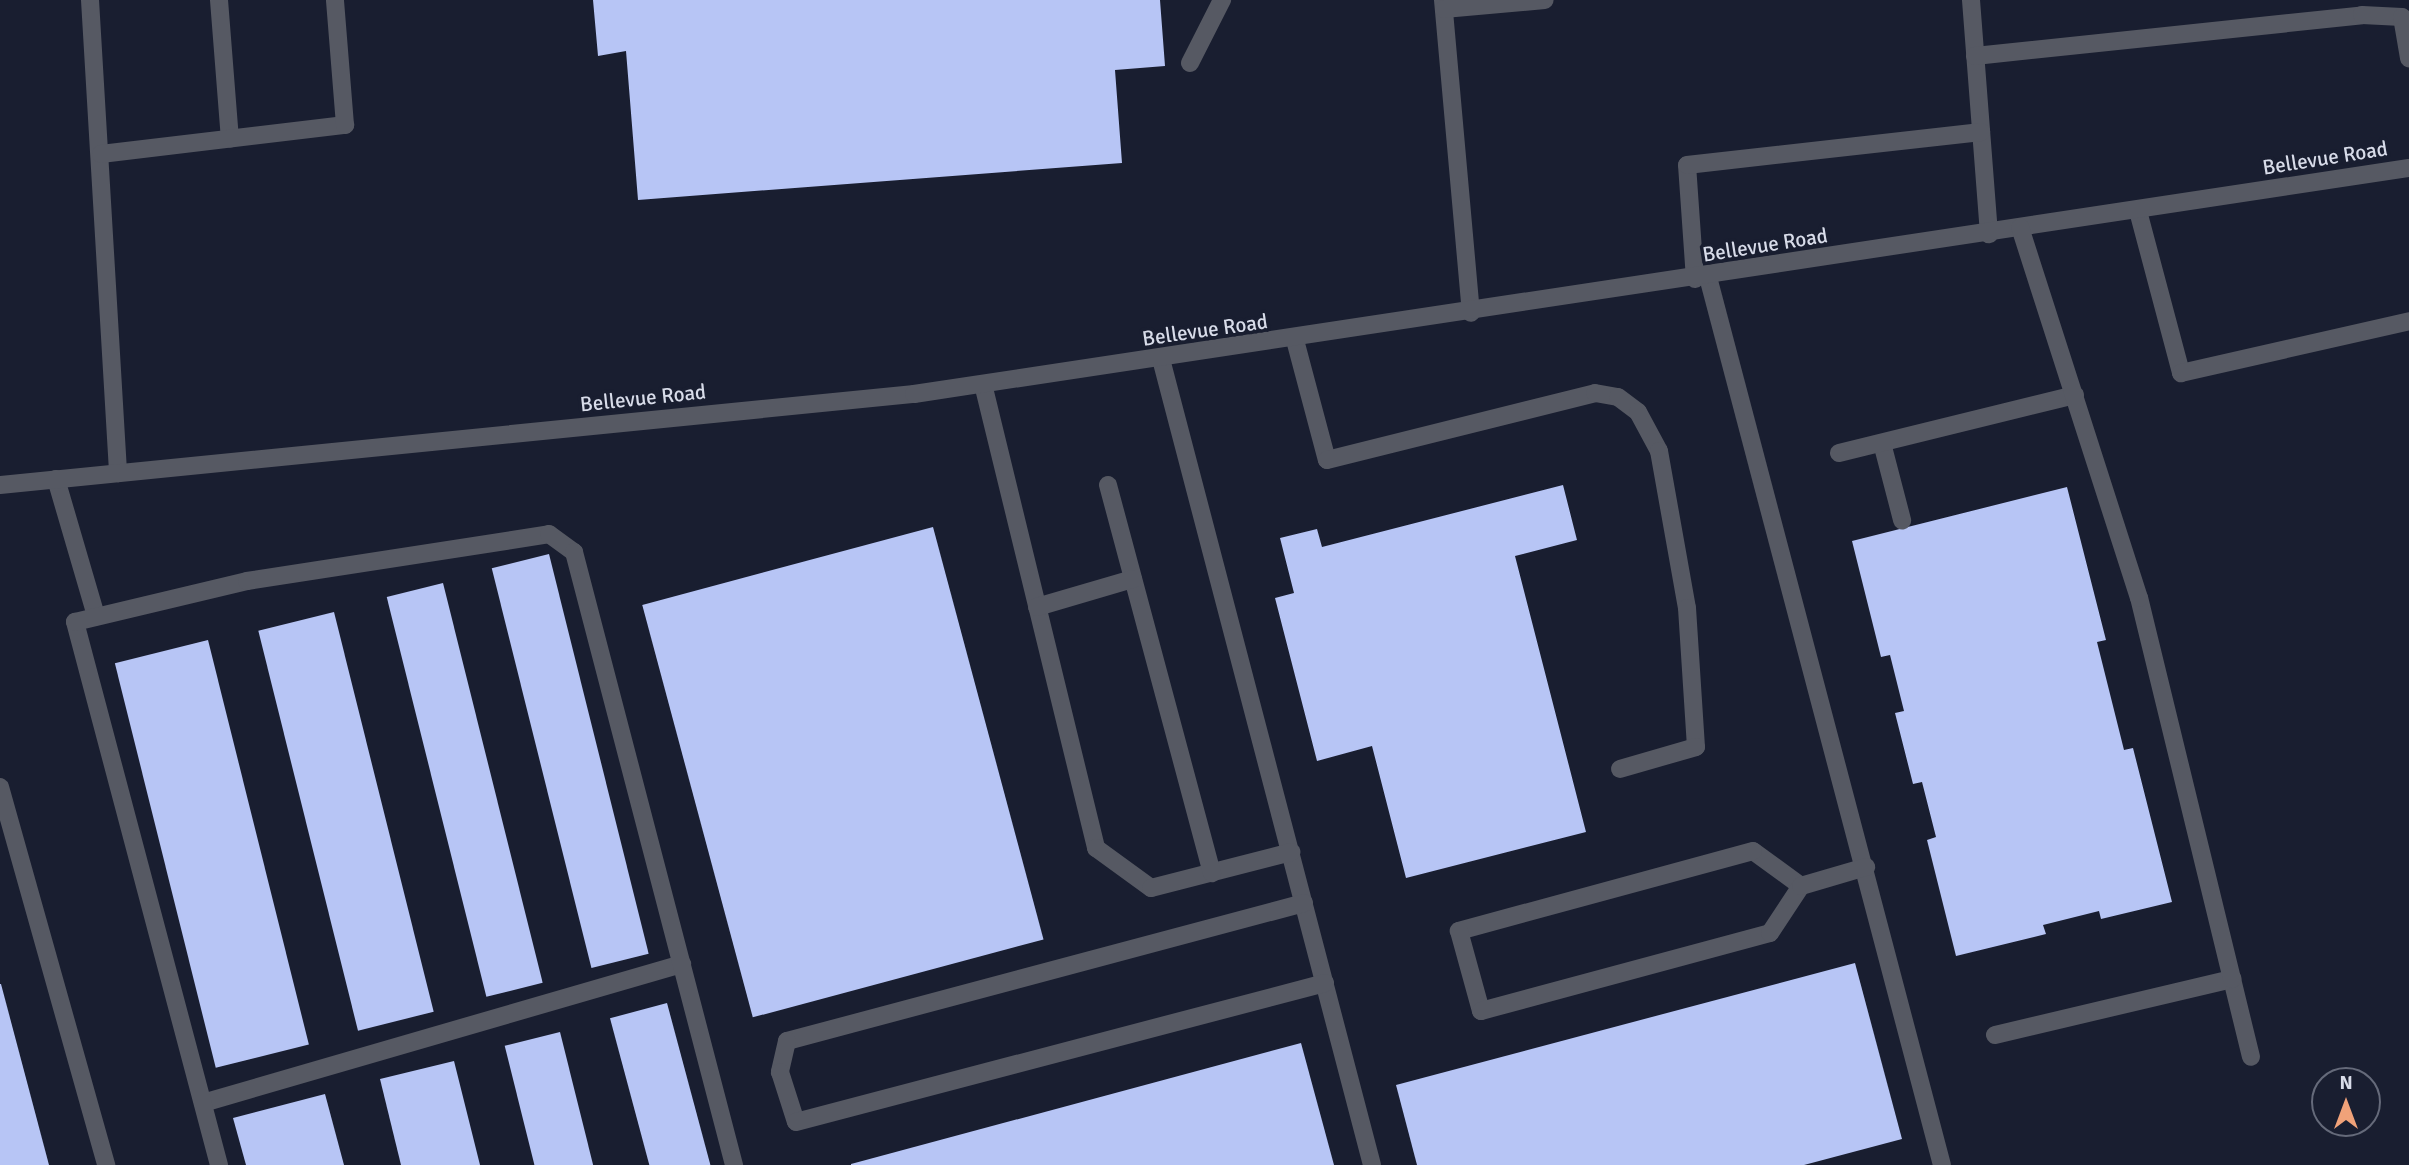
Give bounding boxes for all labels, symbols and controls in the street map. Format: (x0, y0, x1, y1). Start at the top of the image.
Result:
street label: Bellevue Road (2261, 136, 2389, 180)
street label: Bellevue Road (1701, 223, 1829, 267)
street label: Bellevue Road (1141, 309, 1269, 351)
street label: Bellevue Road (579, 379, 707, 417)
north arrow (2311, 1067, 2381, 1137)
text: N (2339, 1071, 2353, 1095)

